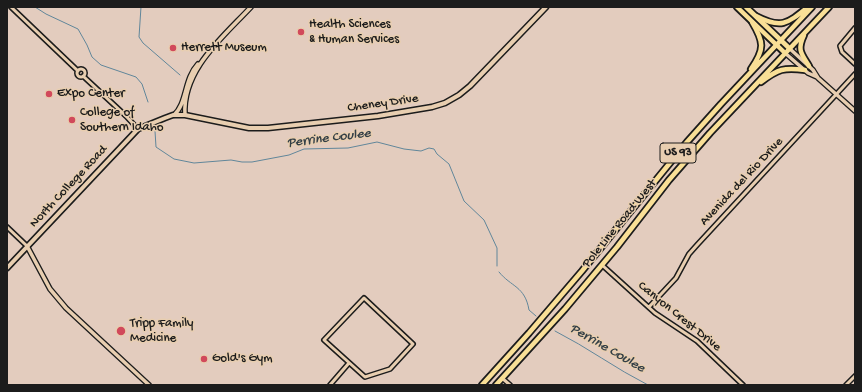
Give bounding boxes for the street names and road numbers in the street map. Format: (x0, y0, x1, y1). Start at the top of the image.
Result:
street label: Cheney Drive (347, 91, 419, 117)
street label: Avenida del Rio Drive (697, 135, 787, 229)
street label: North College Road (27, 143, 111, 231)
road number: US 93 (660, 143, 696, 163)
street label: Pole Line Road West (580, 177, 660, 271)
street label: Canyon Crest Drive (634, 279, 724, 355)

